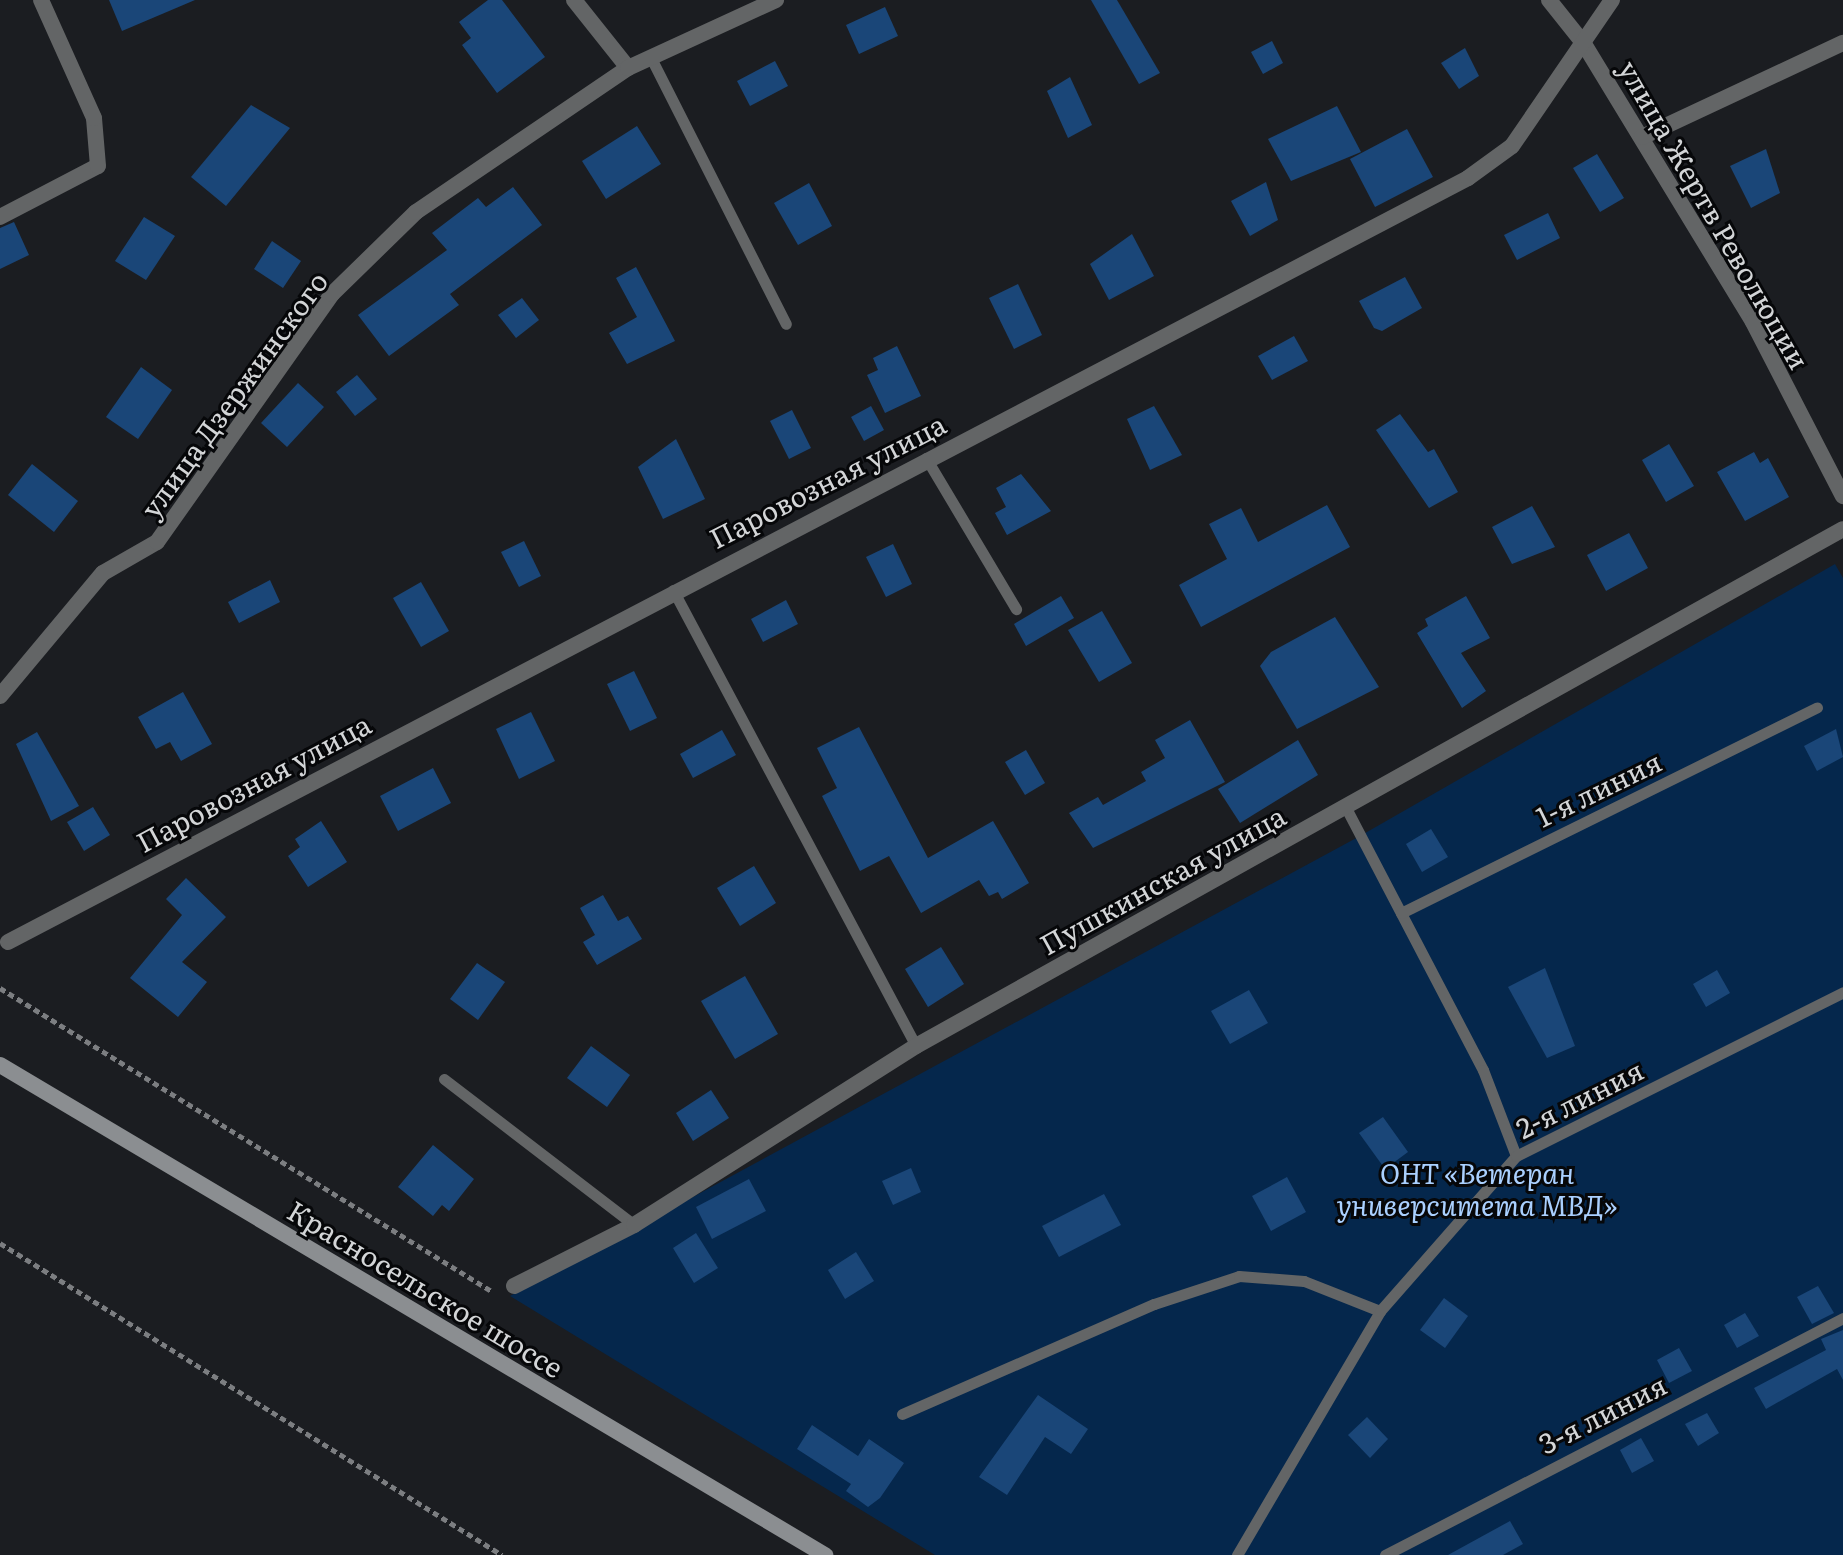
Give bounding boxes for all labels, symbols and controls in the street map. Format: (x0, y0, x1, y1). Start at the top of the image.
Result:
street label: улица Жертв Революции (1613, 54, 1817, 374)
street label: улица Дзержинского (132, 264, 334, 524)
street label: Паровозная улица (703, 406, 951, 554)
street label: Паровозная улица (130, 706, 376, 858)
street label: 1-я линия (1530, 743, 1666, 833)
street label: Пушкинская улица (1033, 798, 1291, 960)
street label: 2-я линия (1510, 1052, 1648, 1144)
park label: ОНТ «Ветеран университета МВД» (1337, 1155, 1617, 1221)
street label: Красносельское шоссе (282, 1192, 570, 1384)
street label: 3-я линия (1532, 1366, 1672, 1460)

